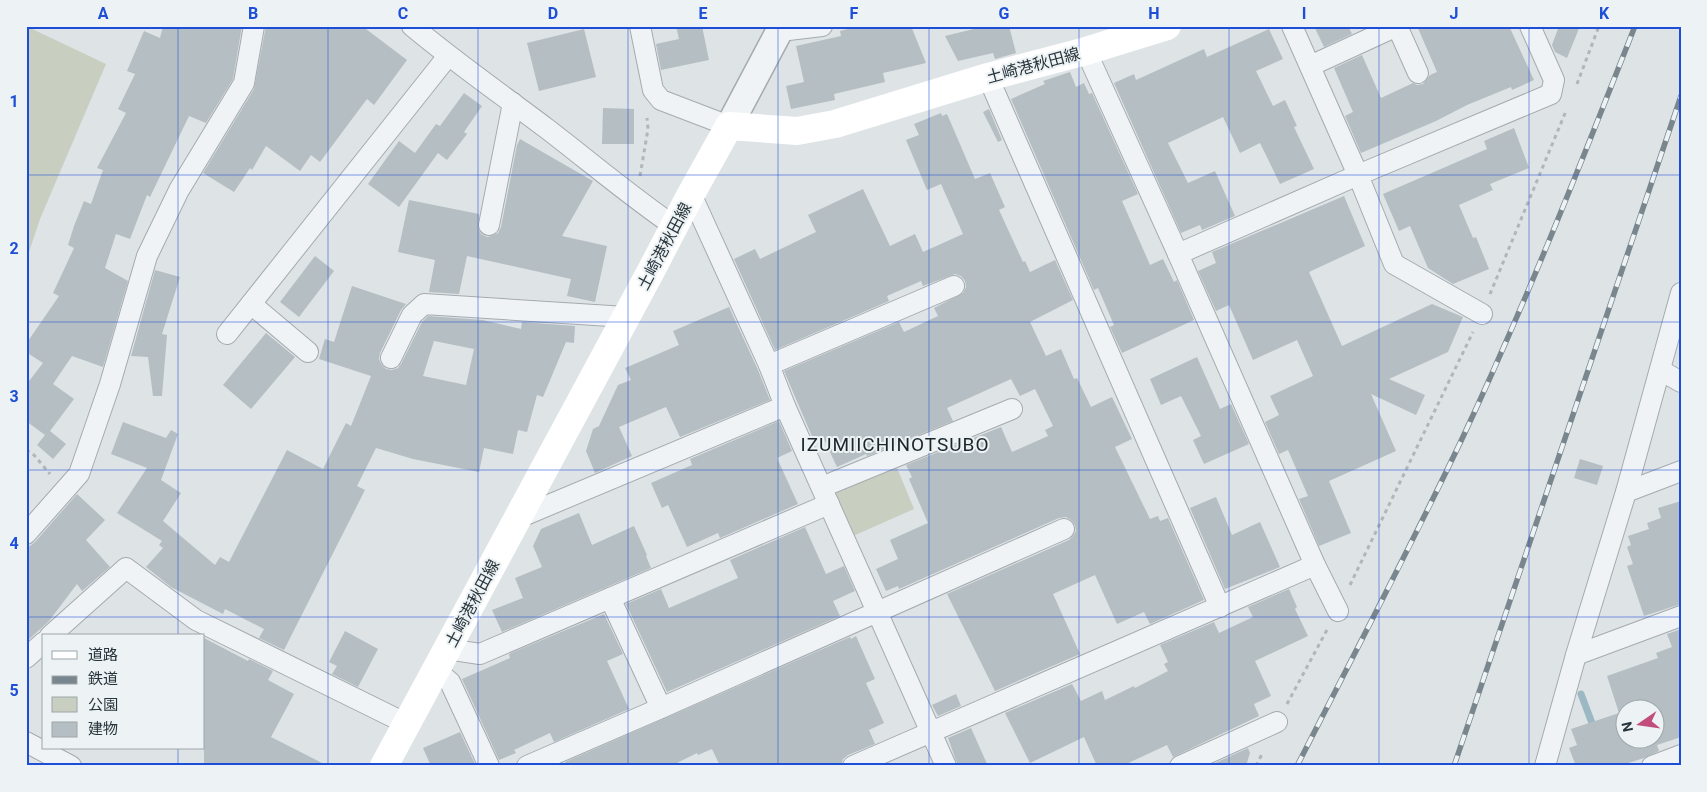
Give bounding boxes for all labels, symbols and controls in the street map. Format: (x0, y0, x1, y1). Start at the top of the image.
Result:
text: A (98, 4, 109, 23)
text: B (248, 4, 258, 23)
text: C (398, 4, 408, 23)
text: D (548, 4, 558, 23)
text: E (699, 4, 708, 23)
text: F (850, 4, 859, 23)
text: G (999, 4, 1010, 23)
text: H (1148, 4, 1160, 23)
text: I (1302, 4, 1306, 23)
text: J (1450, 4, 1458, 23)
text: K (1599, 4, 1610, 23)
street label: 土崎港秋田線 (984, 44, 1082, 87)
text: 1 (9, 92, 19, 111)
street label: 土崎港秋田線 (634, 199, 695, 293)
text: 2 (9, 239, 19, 258)
text: 3 (9, 387, 19, 406)
district label: IZUMIICHINOTSUBO (801, 433, 989, 456)
text: 4 (9, 534, 19, 553)
street label: 土崎港秋田線 (442, 556, 503, 650)
legend (42, 634, 205, 750)
text: 道路 (88, 646, 118, 664)
text: 鉄道 (88, 670, 118, 688)
text: 5 (9, 681, 19, 700)
text: 公園 (88, 696, 118, 714)
north arrow (1614, 700, 1664, 750)
text: 建物 (88, 720, 118, 738)
text: N (1618, 720, 1636, 734)

